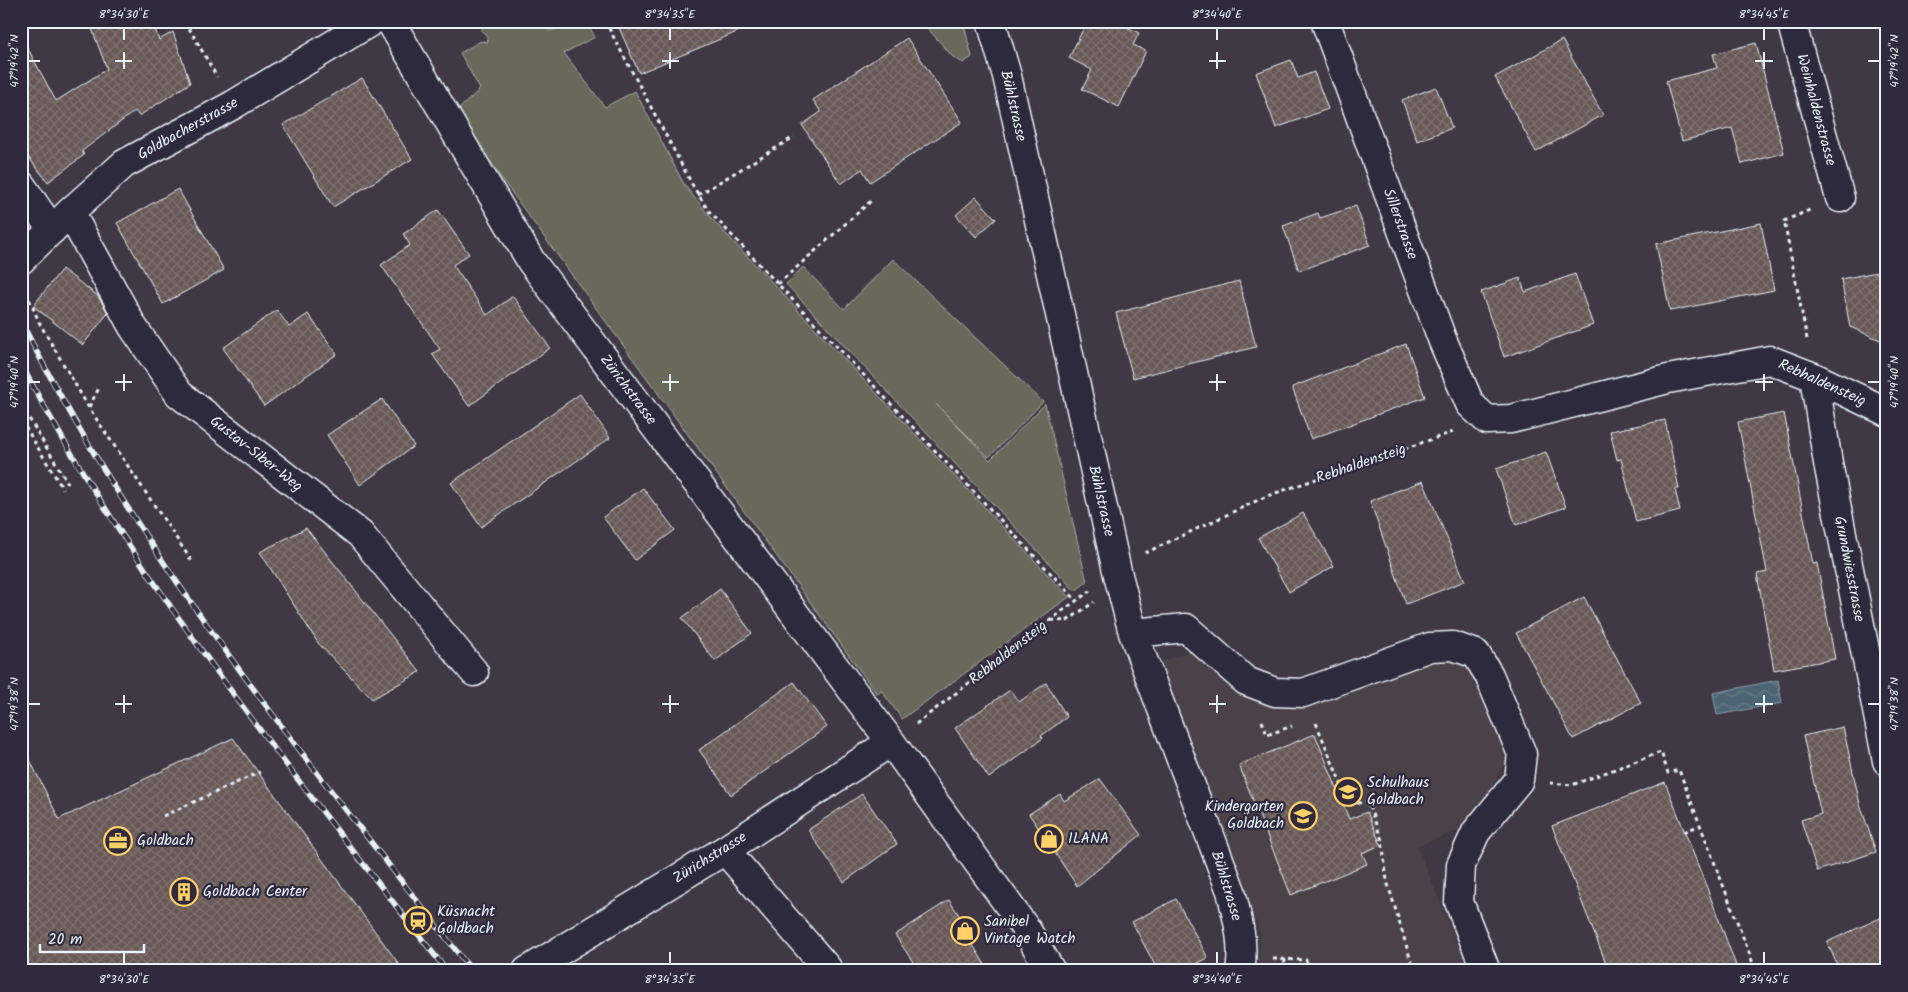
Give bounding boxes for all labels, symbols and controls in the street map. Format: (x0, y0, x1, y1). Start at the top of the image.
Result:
text: 8°34'30"E (99, 5, 150, 24)
text: 8°34'35"E (645, 5, 696, 24)
text: 8°34'40"E (1192, 5, 1243, 24)
text: 8°34'45"E (1739, 5, 1790, 24)
text: 47°19'42"N (5, 34, 24, 88)
text: 47°19'42"N (1885, 34, 1904, 88)
street label: Weinhaldenstrasse (1790, 51, 1843, 169)
street label: Bühlstrasse (993, 68, 1033, 144)
street label: Goldbacherstrasse (133, 91, 243, 167)
street label: Sillerstrasse (1376, 185, 1424, 263)
street label: Zürichstrasse (593, 349, 663, 431)
street label: Rebhaldensteig (1774, 353, 1870, 413)
text: 47°19'40"N (5, 356, 24, 408)
text: 47°19'40"N (1885, 356, 1904, 408)
street label: Gustav-Siber-Weg (204, 410, 308, 498)
street label: Rebhaldensteig (1313, 437, 1409, 491)
street label: Bühlstrasse (1081, 463, 1121, 539)
street label: Grundwiesstrasse (1827, 514, 1871, 624)
street label: Rebhaldensteig (964, 615, 1052, 691)
text: 47°19'38"N (5, 677, 24, 731)
text: 47°19'38"N (1885, 677, 1904, 731)
place label: Schulhaus Goldbach (1367, 771, 1430, 812)
school or university icon: Schulhaus Goldbach (1333, 777, 1363, 807)
place label: Kindergarten Goldbach (1205, 795, 1284, 836)
school or university icon: Kindergarten Goldbach (1288, 801, 1318, 831)
shop icon: ILANA (1034, 824, 1064, 854)
office icon: Goldbach (103, 826, 133, 856)
street label: Zürichstrasse (668, 826, 752, 890)
place label: ILANA (1068, 827, 1109, 851)
place label: Goldbach (137, 829, 194, 853)
street label: Bühlstrasse (1204, 848, 1248, 924)
building icon: Goldbach Center (169, 877, 199, 907)
place label: Goldbach Center (203, 880, 308, 904)
place label: Küsnacht Goldbach (437, 900, 495, 941)
station icon: Küsnacht Goldbach (403, 906, 433, 936)
place label: Sanibel Vintage Watch (984, 910, 1076, 951)
shop icon: Sanibel Vintage Watch (950, 916, 980, 946)
scale bar (40, 922, 144, 954)
text: 20 m (48, 928, 82, 952)
text: 8°34'30"E (99, 970, 150, 989)
text: 8°34'35"E (645, 970, 696, 989)
text: 8°34'40"E (1192, 970, 1243, 989)
text: 8°34'45"E (1739, 970, 1790, 989)

